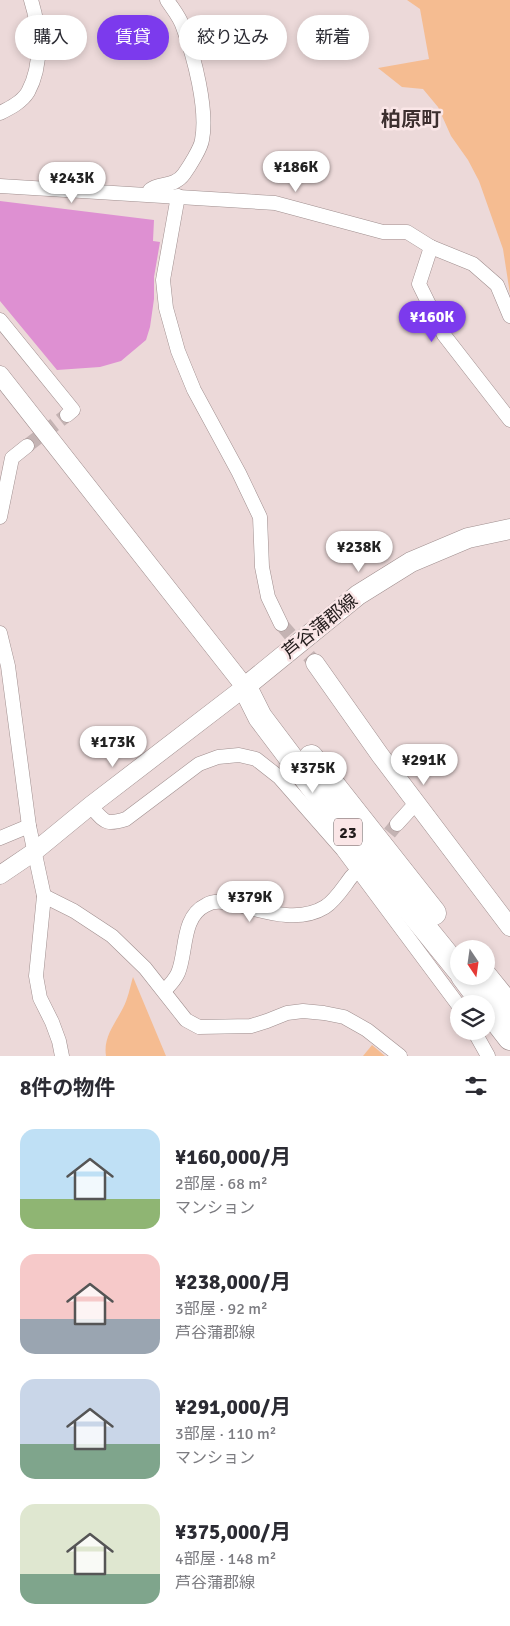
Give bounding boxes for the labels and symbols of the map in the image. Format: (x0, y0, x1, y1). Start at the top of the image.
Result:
district label: 柏原町 (381, 107, 441, 132)
pin: ¥186K (261, 150, 331, 193)
pin: ¥243K (37, 162, 107, 204)
pin: ¥160K (397, 300, 467, 343)
pin: ¥238K (324, 530, 394, 573)
street label: 芦谷蒲郡線 (278, 589, 362, 663)
pin: ¥173K (78, 726, 148, 768)
pin: ¥291K (389, 744, 459, 786)
pin: ¥375K (278, 752, 348, 794)
road number: 23 (334, 819, 362, 846)
pin: ¥379K (215, 880, 285, 923)
north arrow (450, 940, 495, 985)

